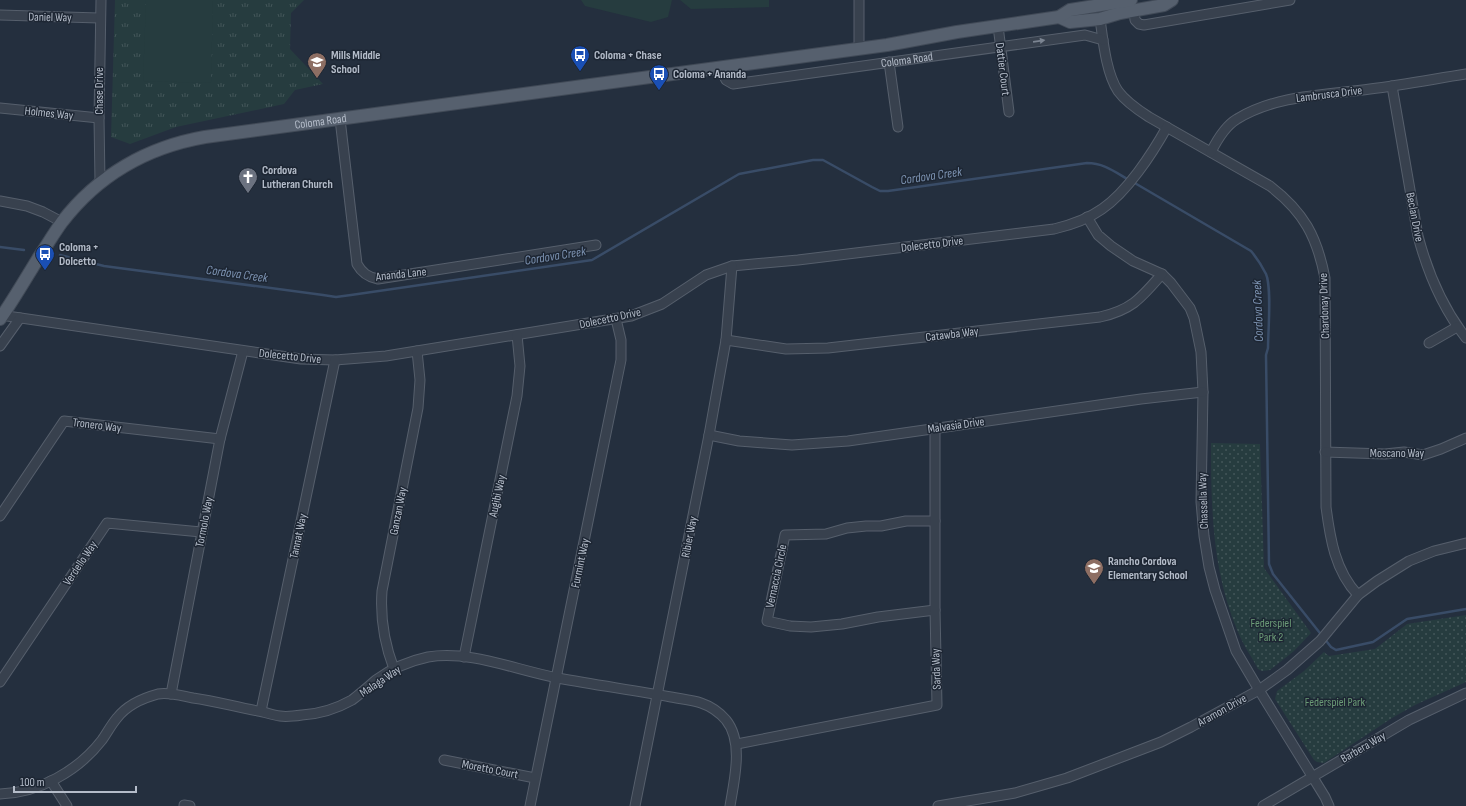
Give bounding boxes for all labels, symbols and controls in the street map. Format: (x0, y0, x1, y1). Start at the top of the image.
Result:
street label: Daniel Way (28, 10, 72, 25)
one-way arrow (1033, 38, 1045, 44)
street label: Dattier Court (992, 42, 1013, 97)
bus stop icon: Coloma + Chase (569, 44, 591, 72)
place label: Mills Middle School (331, 48, 380, 77)
place label: Coloma + Chase (594, 48, 662, 63)
street label: Coloma Road (880, 49, 934, 71)
school or university icon: Mills Middle School (306, 51, 328, 79)
bus stop icon: Coloma + Ananda (648, 63, 670, 91)
street label: Chase Drive (92, 67, 107, 115)
place label: Coloma + Ananda (673, 67, 746, 82)
street label: Lambrusca Drive (1295, 83, 1363, 106)
street label: Holmes Way (24, 103, 74, 124)
street label: Coloma Road (294, 111, 347, 133)
place label: Cordova Lutheran Church (262, 163, 333, 192)
water label: Cordova Creek (899, 164, 964, 188)
church icon: Cordova Lutheran Church (237, 166, 259, 194)
street label: Beclan Drive (1402, 191, 1427, 243)
street label: Dolecetto Drive (900, 233, 964, 256)
place label: Coloma + Dolcetto (59, 240, 99, 269)
bus stop icon: Coloma + Dolcetto (34, 243, 56, 271)
water label: Cordova Creek (523, 243, 588, 269)
water label: Cordova Creek (205, 262, 270, 286)
street label: Ananda Lane (374, 264, 427, 285)
street label: Chardonay Drive (1316, 273, 1333, 339)
water label: Cordova Creek (1249, 279, 1267, 342)
street label: Dolecetto Drive (578, 305, 642, 332)
street label: Catawba Way (925, 324, 980, 345)
street label: Dolecetto Drive (258, 346, 322, 367)
street label: Malvasia Drive (927, 414, 986, 437)
street label: Tronero Way (72, 415, 123, 436)
street label: Moscano Way (1370, 446, 1425, 461)
street label: Chassella Way (1195, 472, 1212, 530)
street label: Augibi Way (485, 473, 509, 520)
street label: Ganzan Way (387, 486, 411, 536)
street label: Tormolo Way (192, 495, 217, 549)
street label: Tannat Way (286, 512, 311, 560)
street label: Ribier Way (678, 515, 701, 559)
street label: Furmint Way (568, 537, 593, 589)
street label: Verdello Way (60, 538, 101, 589)
street label: Vernaccia Circle (762, 543, 791, 609)
place label: Rancho Cordova Elementary School (1108, 554, 1188, 583)
school or university icon: Rancho Cordova Elementary School (1083, 557, 1105, 585)
park label: Federspiel Park 2 (1251, 616, 1291, 645)
street label: Sarda Way (928, 648, 945, 690)
street label: Malaga Way (357, 662, 404, 701)
street label: Aramon Drive (1194, 691, 1250, 731)
park label: Federspiel Park (1305, 695, 1366, 710)
street label: Barbera Way (1338, 728, 1389, 766)
street label: Moretto Court (460, 757, 520, 782)
scale bar (14, 768, 136, 794)
text: 100 m (20, 775, 45, 790)

